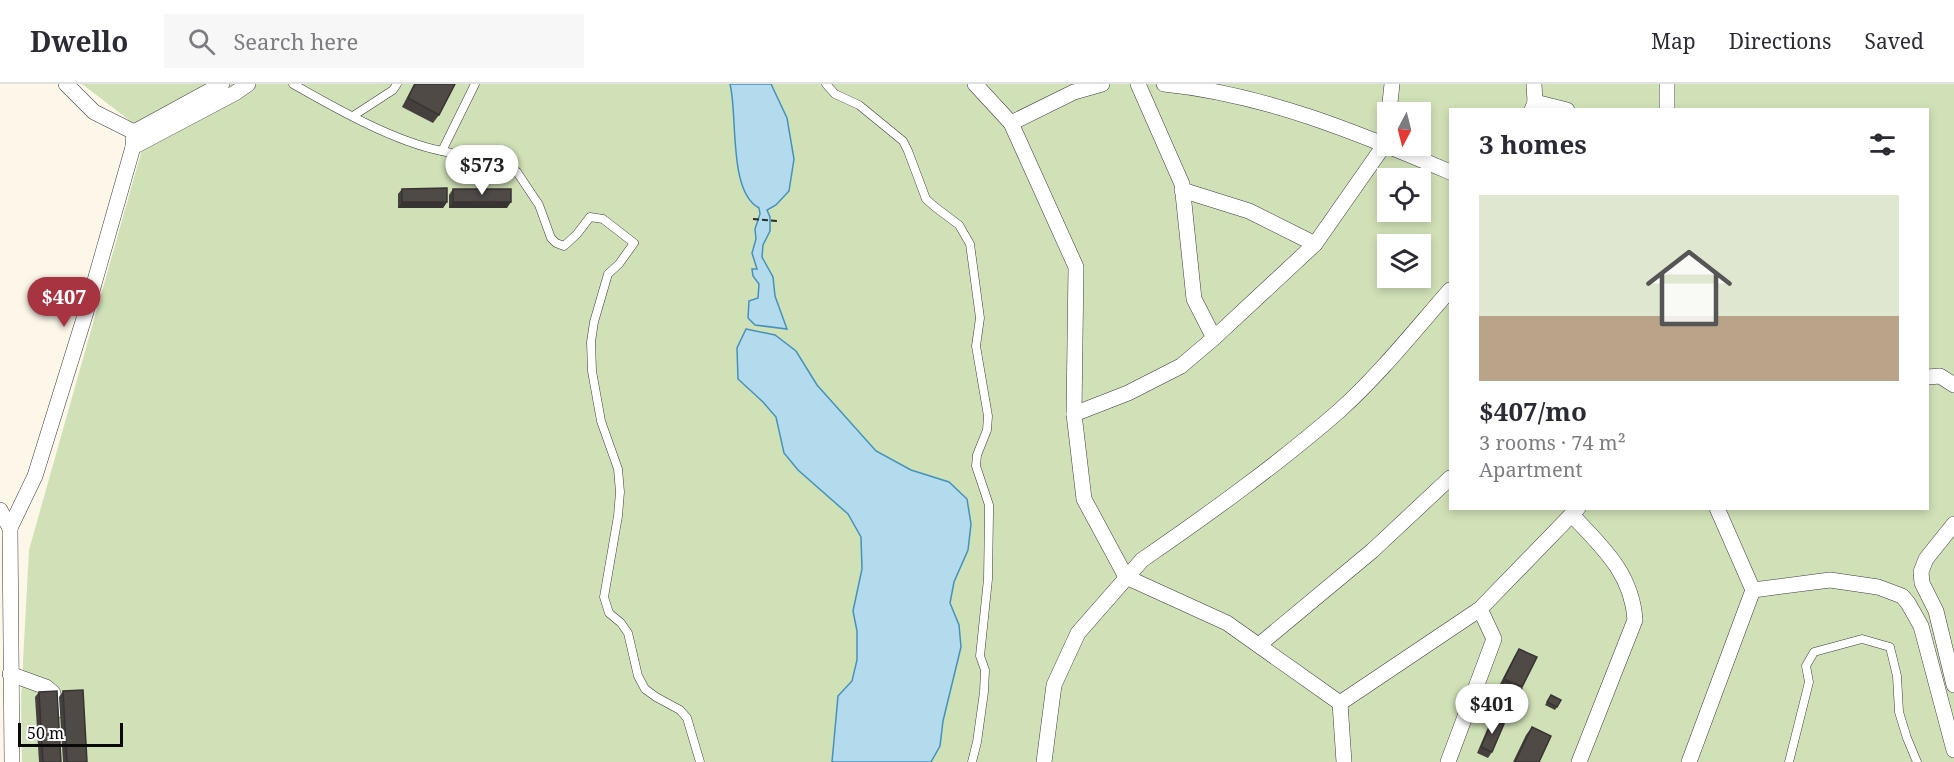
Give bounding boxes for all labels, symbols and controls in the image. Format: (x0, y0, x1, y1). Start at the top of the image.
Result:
search box (164, 14, 584, 68)
text: Dwello (30, 22, 128, 60)
icon: search (185, 25, 218, 58)
text: Search here (233, 26, 358, 56)
text: Map (1651, 27, 1696, 55)
text: Directions (1729, 27, 1831, 55)
text: Saved (1864, 27, 1924, 55)
north arrow (1377, 102, 1431, 156)
map controls (1377, 102, 1431, 288)
text: 3 homes (1479, 126, 1587, 162)
icon: filters (1866, 128, 1899, 161)
pin: $573 (446, 145, 518, 196)
text: $573 (459, 151, 505, 178)
button: locate (1377, 168, 1431, 222)
button: layers (1377, 234, 1431, 288)
icon: home (1635, 234, 1743, 342)
pin: $407 (28, 277, 100, 328)
text: $407 (41, 283, 87, 310)
text: $407/mo (1479, 393, 1587, 429)
text: 3 rooms · 74 m² (1479, 429, 1626, 456)
text: Apartment (1479, 456, 1583, 483)
pin: $401 (1456, 684, 1528, 735)
text: $401 (1469, 690, 1515, 717)
scale bar (18, 720, 123, 748)
text: 50 m (27, 722, 64, 744)

